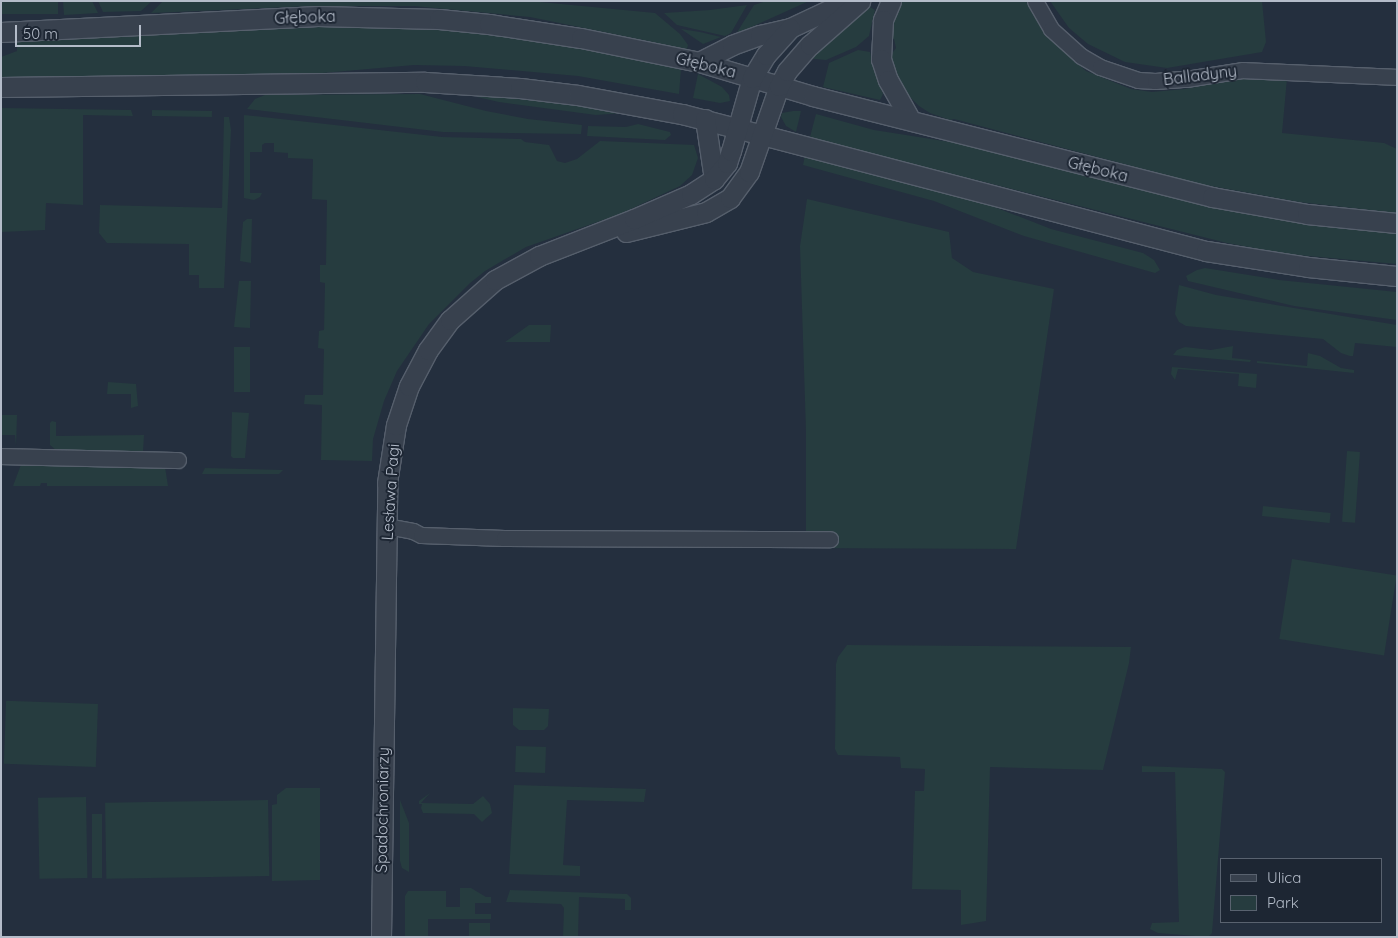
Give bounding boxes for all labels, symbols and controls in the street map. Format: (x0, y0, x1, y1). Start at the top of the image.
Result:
street label: Głęboka (274, 6, 336, 28)
scale bar (18, 15, 144, 47)
text: 50 m (23, 24, 58, 43)
street label: Głęboka (674, 48, 738, 82)
street label: Balladyny (1162, 61, 1238, 89)
street label: Głęboka (1066, 152, 1130, 186)
street label: Lesława Pagi (377, 443, 403, 541)
street label: Spadochroniarzy (371, 747, 393, 873)
legend (1220, 858, 1383, 923)
text: Ulica (1267, 868, 1301, 887)
text: Park (1267, 893, 1299, 912)

